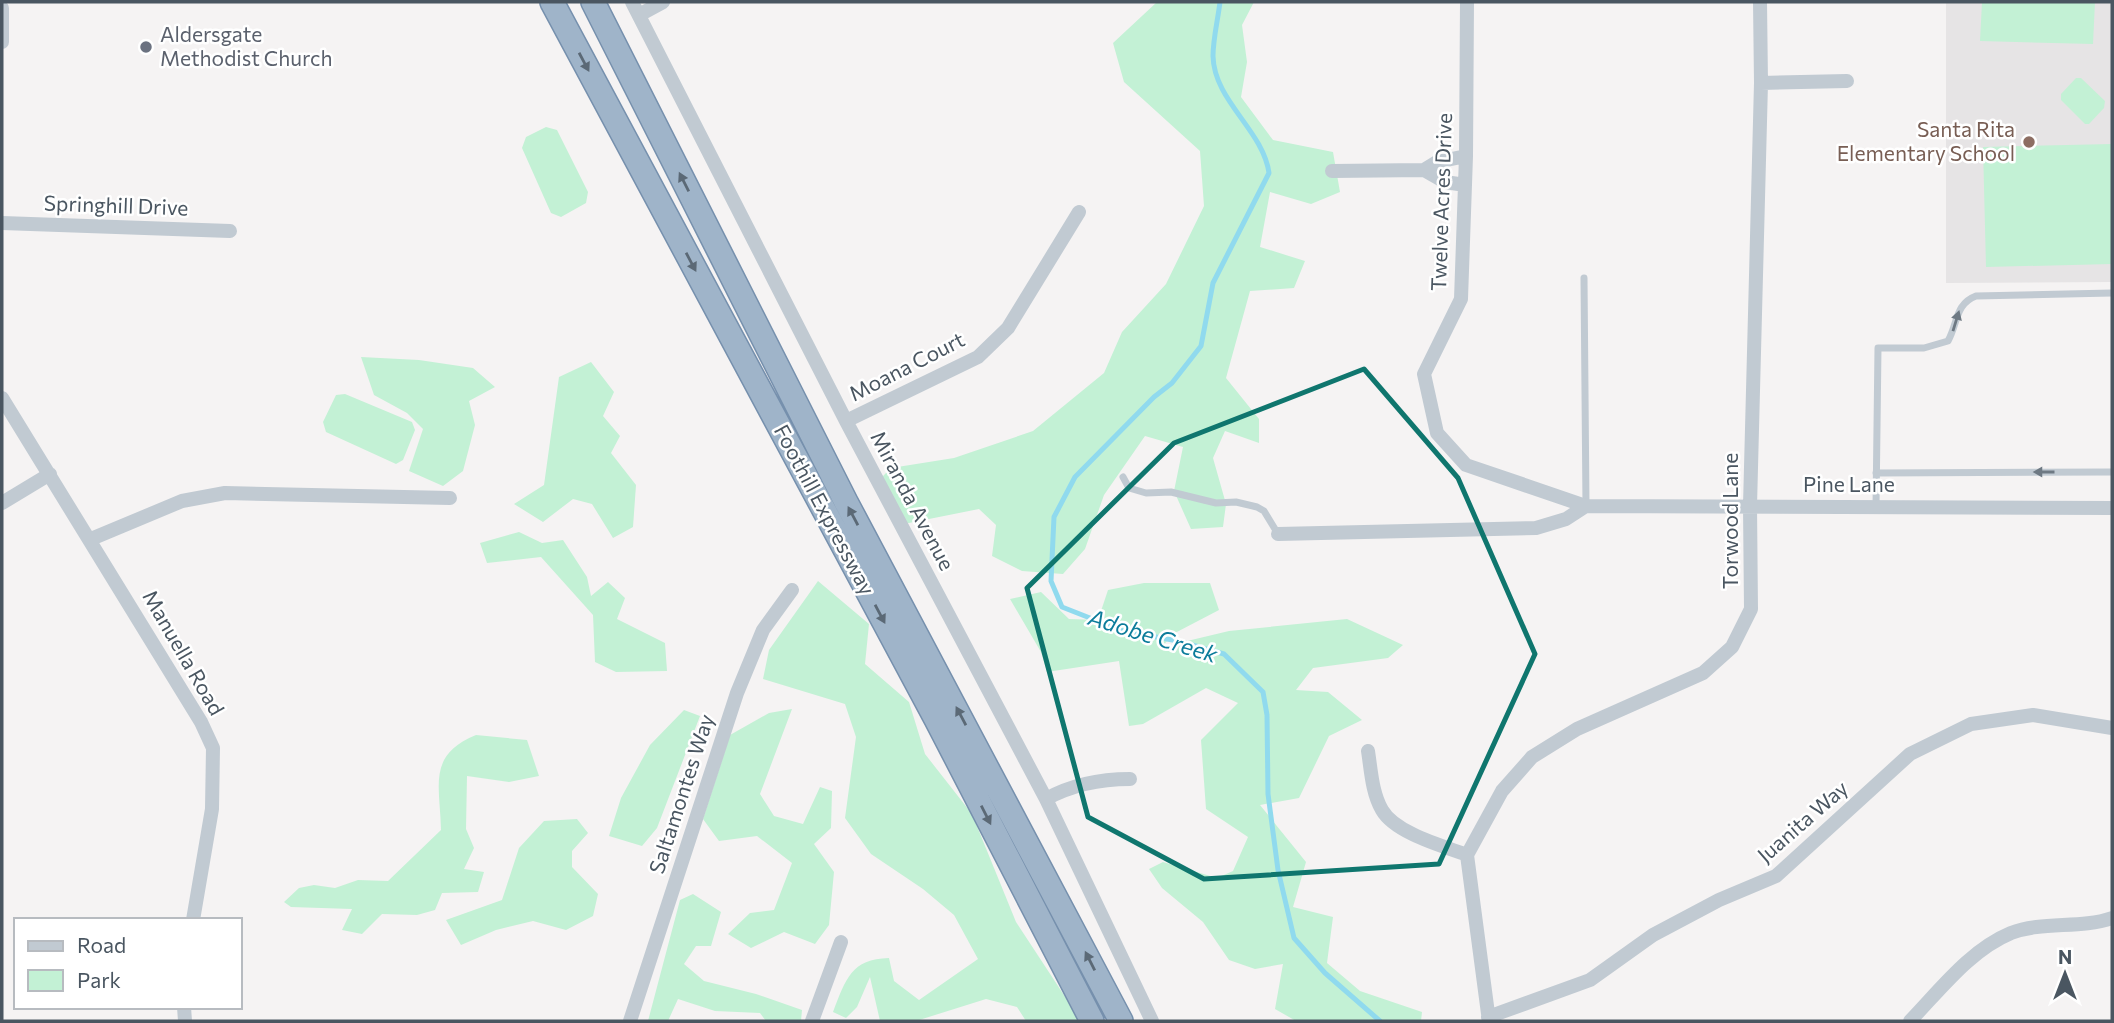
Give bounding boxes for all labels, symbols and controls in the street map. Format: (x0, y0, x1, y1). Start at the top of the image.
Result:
place label: Aldersgate Methodist Church (160, 21, 332, 70)
marker: Aldersgate Methodist Church (138, 39, 154, 55)
one-way arrow (578, 52, 590, 72)
street label: Twelve Acres Drive (1425, 112, 1456, 291)
place label: Santa Rita Elementary School (1837, 116, 2015, 165)
marker: Santa Rita Elementary School (2021, 134, 2037, 150)
one-way arrow (678, 172, 690, 192)
street label: Springhill Drive (43, 189, 189, 220)
one-way arrow (685, 253, 697, 272)
one-way arrow (1951, 311, 1961, 332)
street label: Moana Court (844, 326, 968, 405)
street label: Foothill Expressway (770, 420, 881, 599)
street label: Miranda Avenue (866, 427, 960, 574)
street label: Torwood Lane (1717, 453, 1742, 589)
one-way arrow (2033, 467, 2055, 478)
street label: Pine Lane (1803, 471, 1895, 496)
one-way arrow (848, 505, 860, 525)
street label: Manuella Road (138, 585, 230, 719)
water label: Adobe Creek (1084, 602, 1222, 668)
one-way arrow (874, 604, 885, 624)
one-way arrow (955, 706, 966, 726)
street label: Saltamontes Way (643, 711, 718, 876)
street label: Juanita Way (1752, 775, 1852, 867)
one-way arrow (980, 805, 991, 825)
legend (14, 918, 242, 1009)
text: Road (77, 932, 126, 957)
north arrow (2030, 939, 2100, 1009)
text: N (2058, 945, 2072, 968)
one-way arrow (1085, 950, 1097, 970)
text: Park (77, 967, 121, 992)

